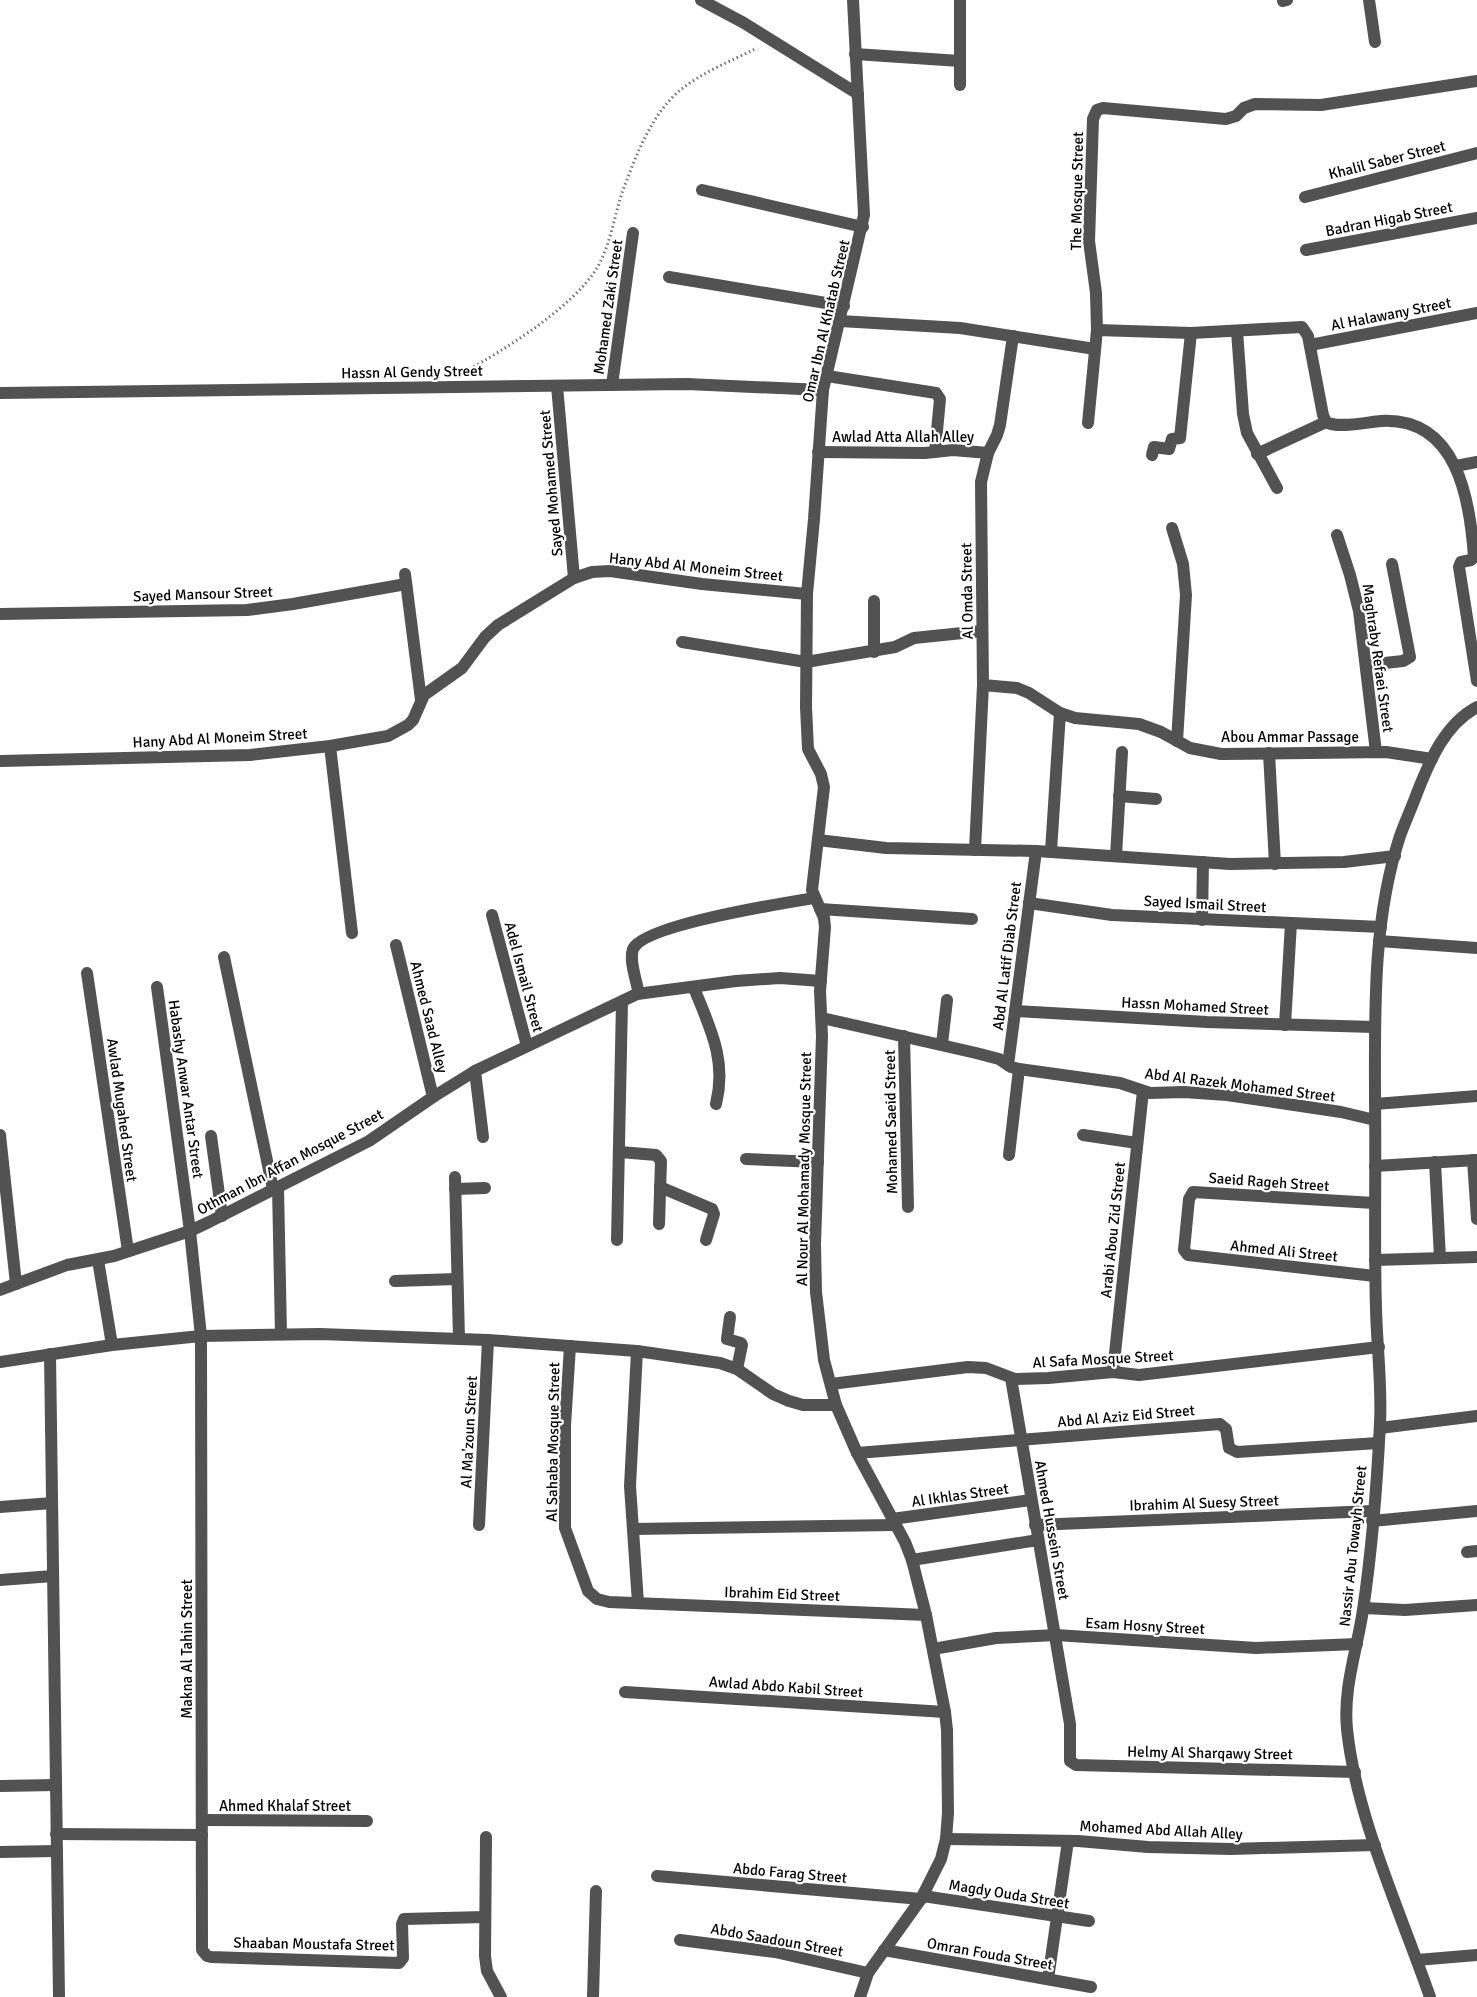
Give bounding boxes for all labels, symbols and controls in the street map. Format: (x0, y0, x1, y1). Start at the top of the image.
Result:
street label: The Mosque Street (1067, 131, 1087, 251)
street label: Khalil Saber Street (1327, 137, 1447, 183)
street label: Badran Higab Street (1324, 198, 1454, 240)
street label: Mohamed Zaki Street (590, 238, 626, 376)
street label: Omar Ibn Al Khatab Street (799, 238, 853, 404)
street label: Al Halawany Street (1329, 294, 1453, 334)
street label: Hassn Al Gendy Street (341, 362, 483, 382)
street label: Sayed Mohamed Street (536, 409, 566, 557)
street label: Awlad Atta Allah Alley (832, 428, 974, 446)
street label: Al Omda Street (957, 543, 977, 639)
street label: Hany Abd Al Moneim Street (608, 549, 784, 585)
street label: Sayed Mansour Street (133, 583, 273, 605)
street label: Maghraby Refaei Street (1359, 583, 1397, 733)
street label: Hany Abd Al Moneim Street (132, 724, 308, 752)
street label: Abou Ammar Passage (1221, 728, 1359, 746)
street label: Abd Al Latif Diab Street (989, 881, 1025, 1031)
street label: Sayed Ismail Street (1143, 892, 1267, 916)
street label: Adel Ismail Street (501, 920, 547, 1034)
street label: Ahmed Saad Alley (406, 959, 452, 1075)
street label: Hassn Mohamed Street (1121, 993, 1269, 1019)
street label: Habashy Anwar Antar Street (165, 998, 207, 1180)
street label: Awlad Mugahed Street (103, 1037, 141, 1183)
street label: Mohamed Saeid Street (881, 1050, 901, 1194)
street label: Al Nour Al Mohamady Mosque Street (793, 1052, 815, 1286)
street label: Abd Al Razek Mohamed Street (1144, 1064, 1336, 1106)
street label: Othman Ibn Affan Mosque Street (194, 1105, 386, 1219)
street label: Arabi Abou Zid Street (1097, 1161, 1129, 1299)
street label: Saeid Rageh Street (1208, 1169, 1330, 1195)
street label: Ahmed Ali Street (1229, 1236, 1339, 1266)
street label: Al Safa Mosque Street (1032, 1346, 1174, 1372)
street label: Al Sahaba Mosque Street (543, 1362, 563, 1522)
street label: Al Ma'zoun Street (457, 1375, 481, 1489)
street label: Abd Al Aziz Eid Street (1057, 1401, 1195, 1431)
street label: Ahmed Hussein Street (1031, 1459, 1073, 1601)
street label: Nassir Abu Towayh Street (1336, 1465, 1370, 1627)
street label: Al Ikhlas Street (910, 1479, 1010, 1511)
street label: Ibrahim Al Suesy Street (1129, 1491, 1279, 1515)
street label: Makna Al Tahin Street (178, 1579, 196, 1719)
street label: Ibrahim Eid Street (724, 1583, 840, 1605)
street label: Esam Hosny Street (1085, 1614, 1205, 1638)
street label: Awlad Abdo Kabil Street (708, 1673, 864, 1701)
street label: Helmy Al Sharqawy Street (1127, 1743, 1293, 1763)
street label: Ahmed Khalaf Street (219, 1797, 351, 1815)
street label: Mohamed Abd Allah Alley (1079, 1817, 1243, 1843)
street label: Abdo Farag Street (732, 1859, 848, 1887)
street label: Magdy Ouda Street (947, 1876, 1071, 1912)
street label: Abdo Saadoun Street (709, 1919, 845, 1961)
street label: Shaaban Moustafa Street (233, 1934, 395, 1954)
street label: Omran Fouda Street (926, 1934, 1054, 1974)

